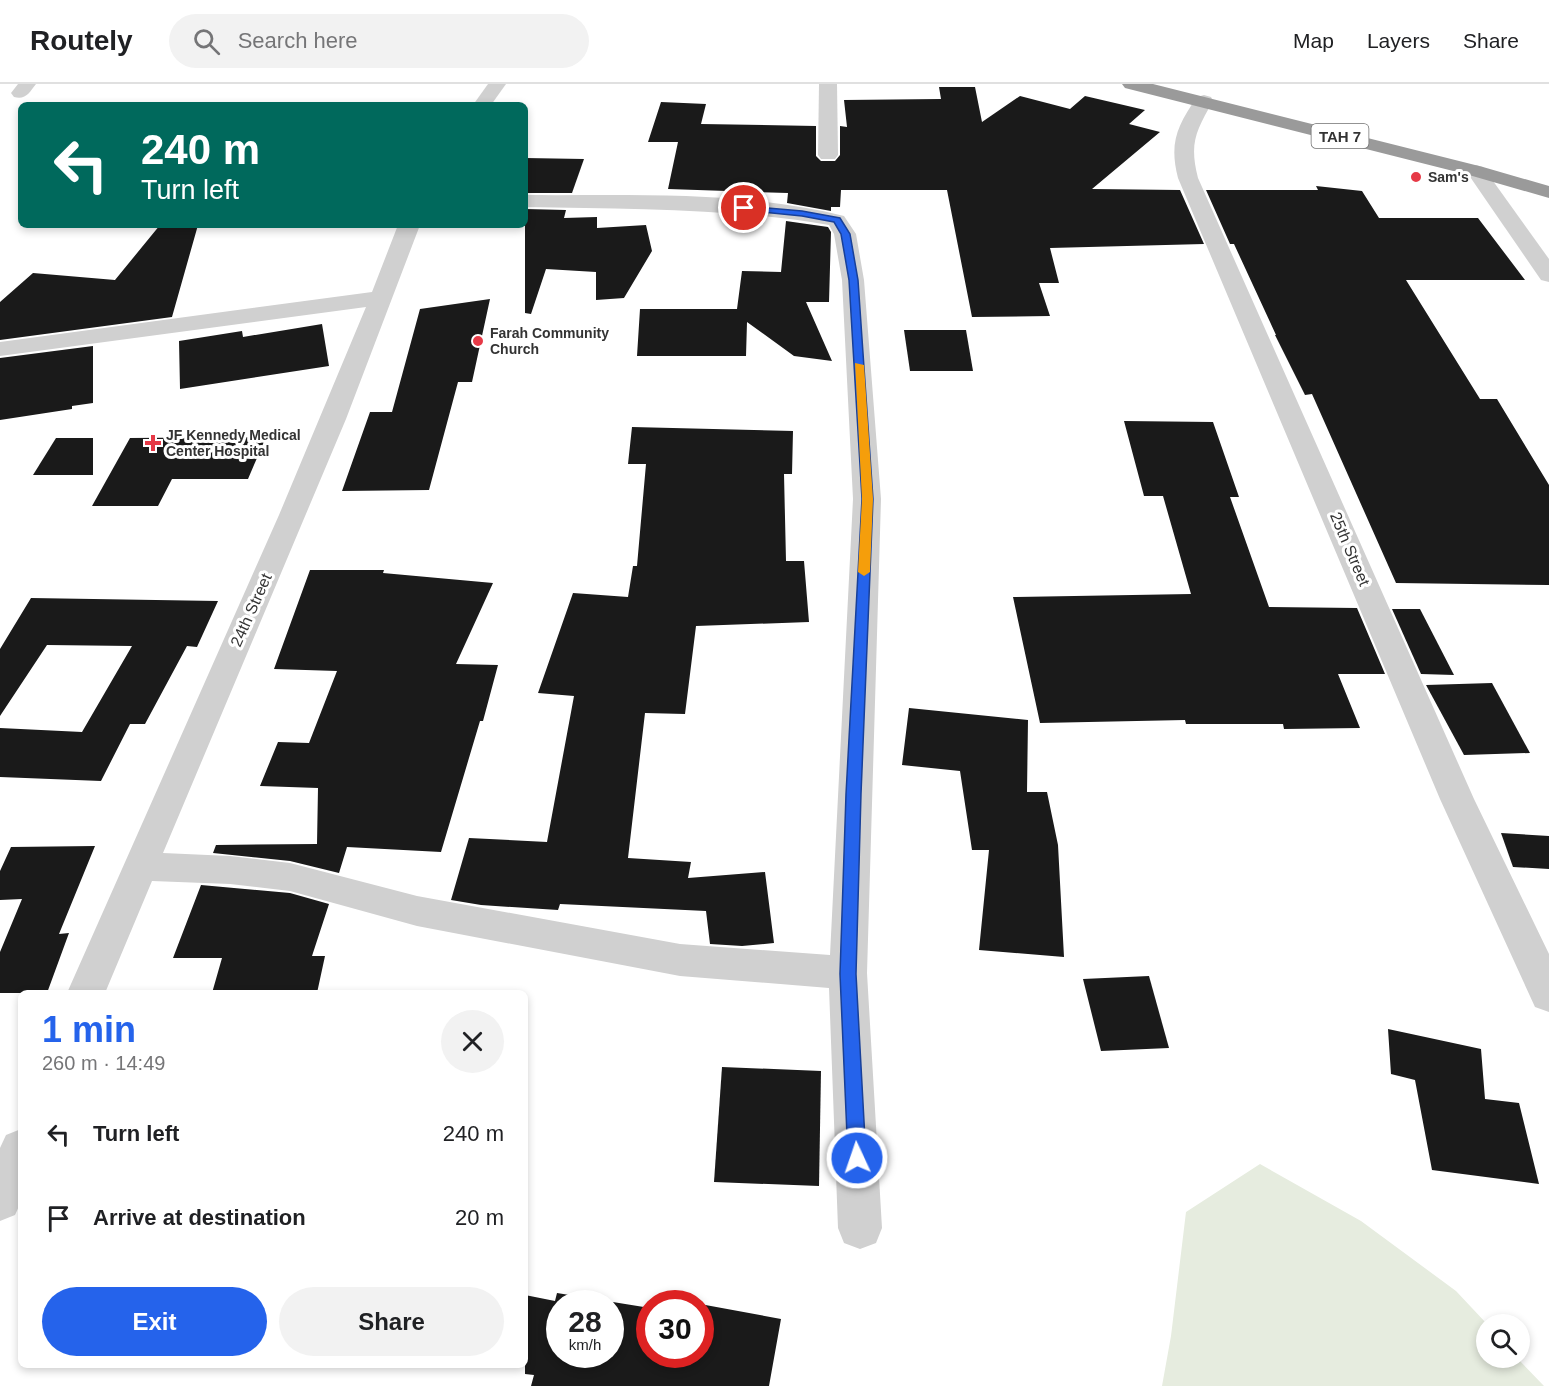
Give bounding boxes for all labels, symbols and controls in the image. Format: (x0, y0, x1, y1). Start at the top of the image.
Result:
search box (169, 14, 589, 68)
text: Routely (30, 25, 133, 56)
icon: search (190, 25, 223, 58)
text: Search here (238, 28, 358, 53)
text: Map (1293, 29, 1334, 52)
text: Layers (1367, 29, 1430, 52)
text: Share (1463, 29, 1519, 52)
road number: TAH 7 (1312, 124, 1368, 148)
icon: left (42, 126, 120, 204)
text: 240 m (141, 126, 260, 173)
place label: Sam's (1428, 169, 1469, 185)
marker: Sam's (1409, 170, 1423, 184)
text: Turn left (141, 175, 239, 205)
pin (718, 182, 769, 233)
icon: arrive (727, 191, 760, 224)
place label: Farah Community Church (490, 325, 609, 357)
marker: Farah Community Church (471, 334, 485, 348)
place label: JF Kennedy Medical Center Hospital (166, 427, 301, 459)
marker: JF Kennedy Medical Center Hospital (144, 434, 162, 452)
street label: 25th Street (1327, 510, 1373, 589)
street label: 24th Street (227, 570, 275, 649)
text: 1 min (42, 1009, 136, 1050)
button: close (441, 1010, 504, 1073)
text: 260 m · 14:49 (42, 1052, 165, 1074)
icon: left (42, 1118, 75, 1151)
text: Turn left (93, 1121, 179, 1146)
text: 240 m (443, 1121, 504, 1146)
position arrow (825, 1126, 889, 1190)
icon: arrive (42, 1202, 75, 1235)
text: Arrive at destination (93, 1205, 306, 1230)
text: 20 m (455, 1205, 504, 1230)
button: Exit (42, 1287, 267, 1356)
button: Share (279, 1287, 504, 1356)
speed limit sign: 30 (636, 1290, 714, 1368)
text: 28 (568, 1305, 602, 1338)
map controls (1476, 1314, 1530, 1368)
button: search (1476, 1314, 1530, 1368)
text: km/h (569, 1336, 601, 1353)

